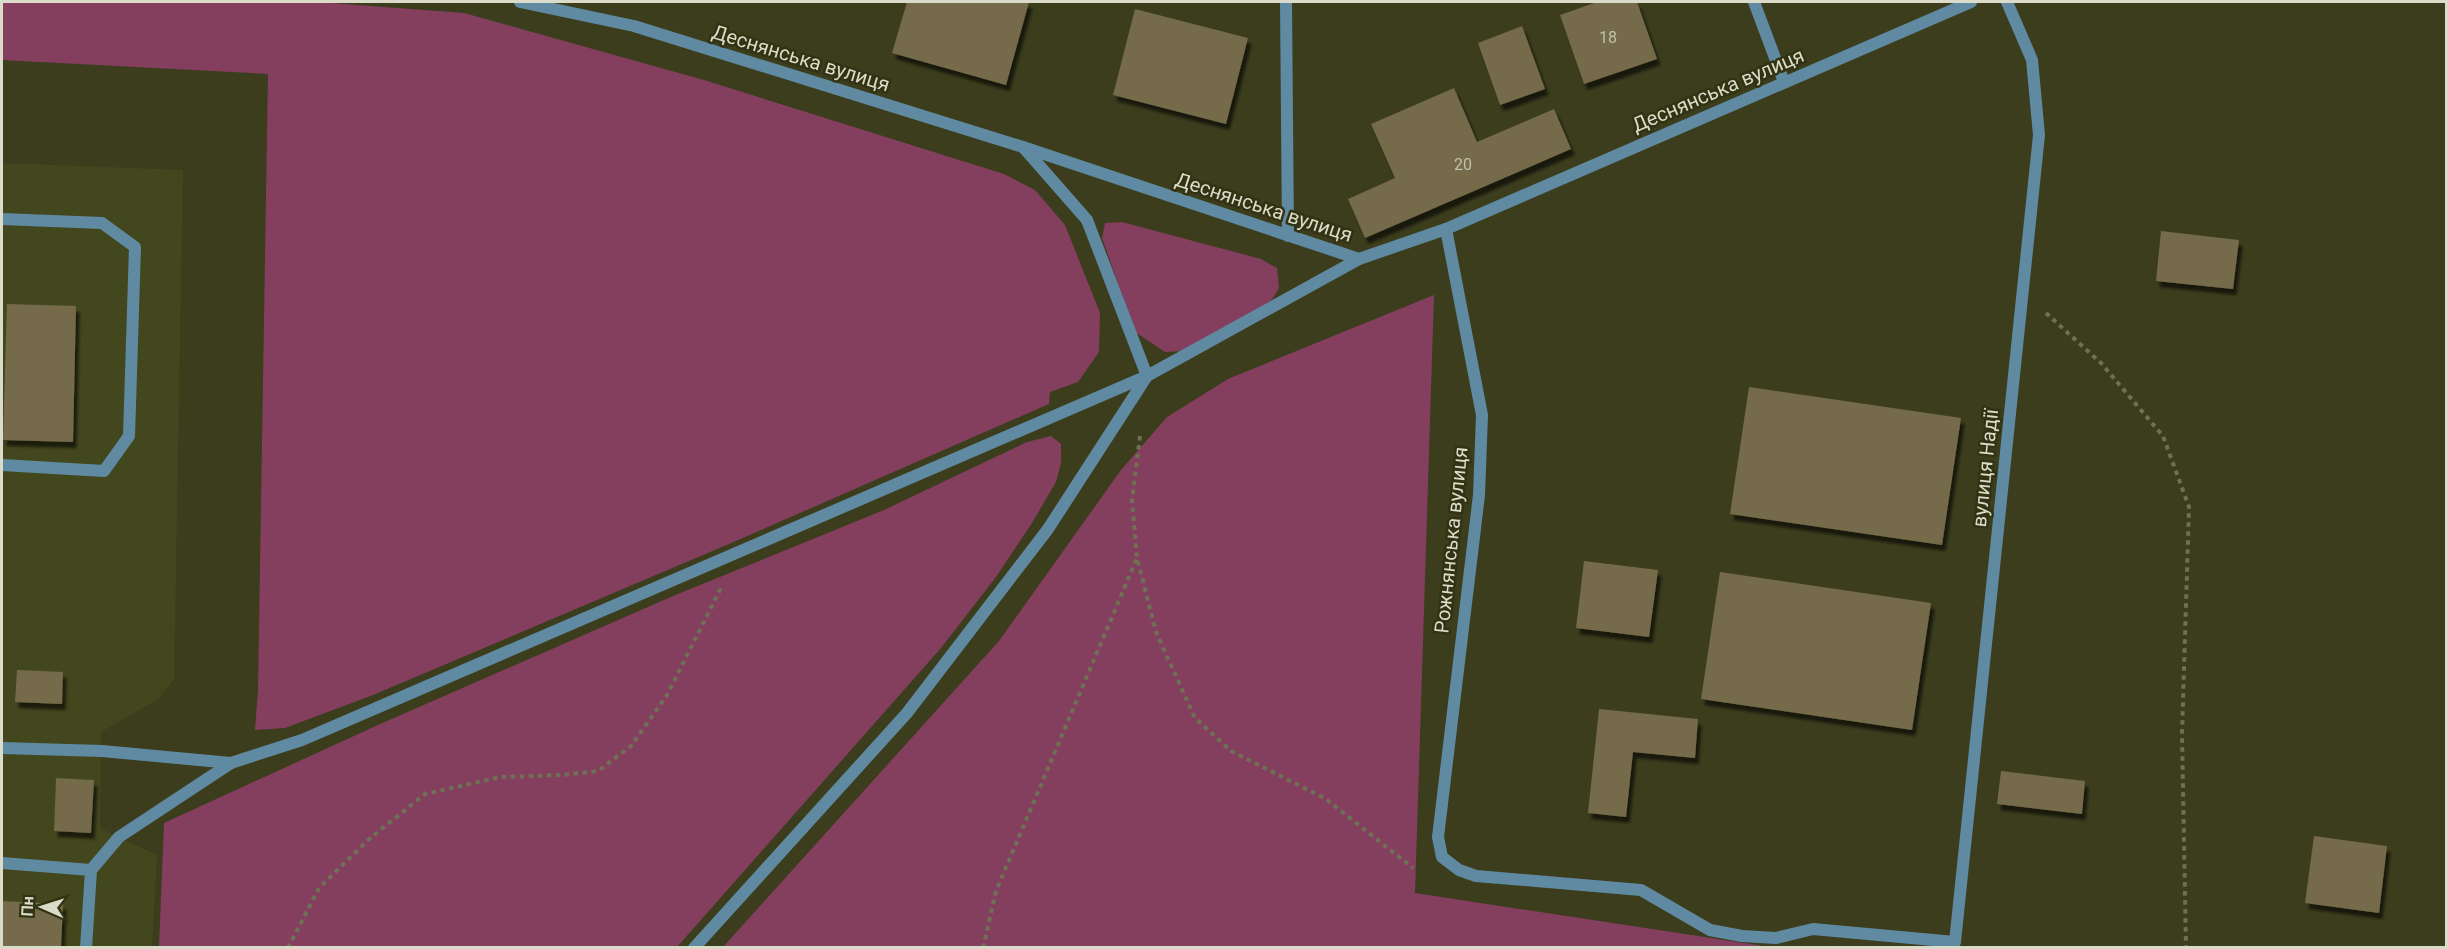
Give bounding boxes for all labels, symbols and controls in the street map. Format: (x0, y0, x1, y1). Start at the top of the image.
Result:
street label: Деснянська вулиця (709, 20, 893, 96)
house number: 18 (1599, 28, 1617, 47)
street label: Деснянська вулиця (1628, 43, 1808, 137)
house number: 20 (1454, 155, 1472, 174)
street label: Деснянська вулиця (1173, 167, 1355, 247)
street label: вулиця Надії (1967, 407, 2003, 528)
street label: Рожнянська вулиця (1429, 446, 1473, 634)
north arrow (12, 877, 72, 937)
text: Пн (17, 896, 38, 917)

